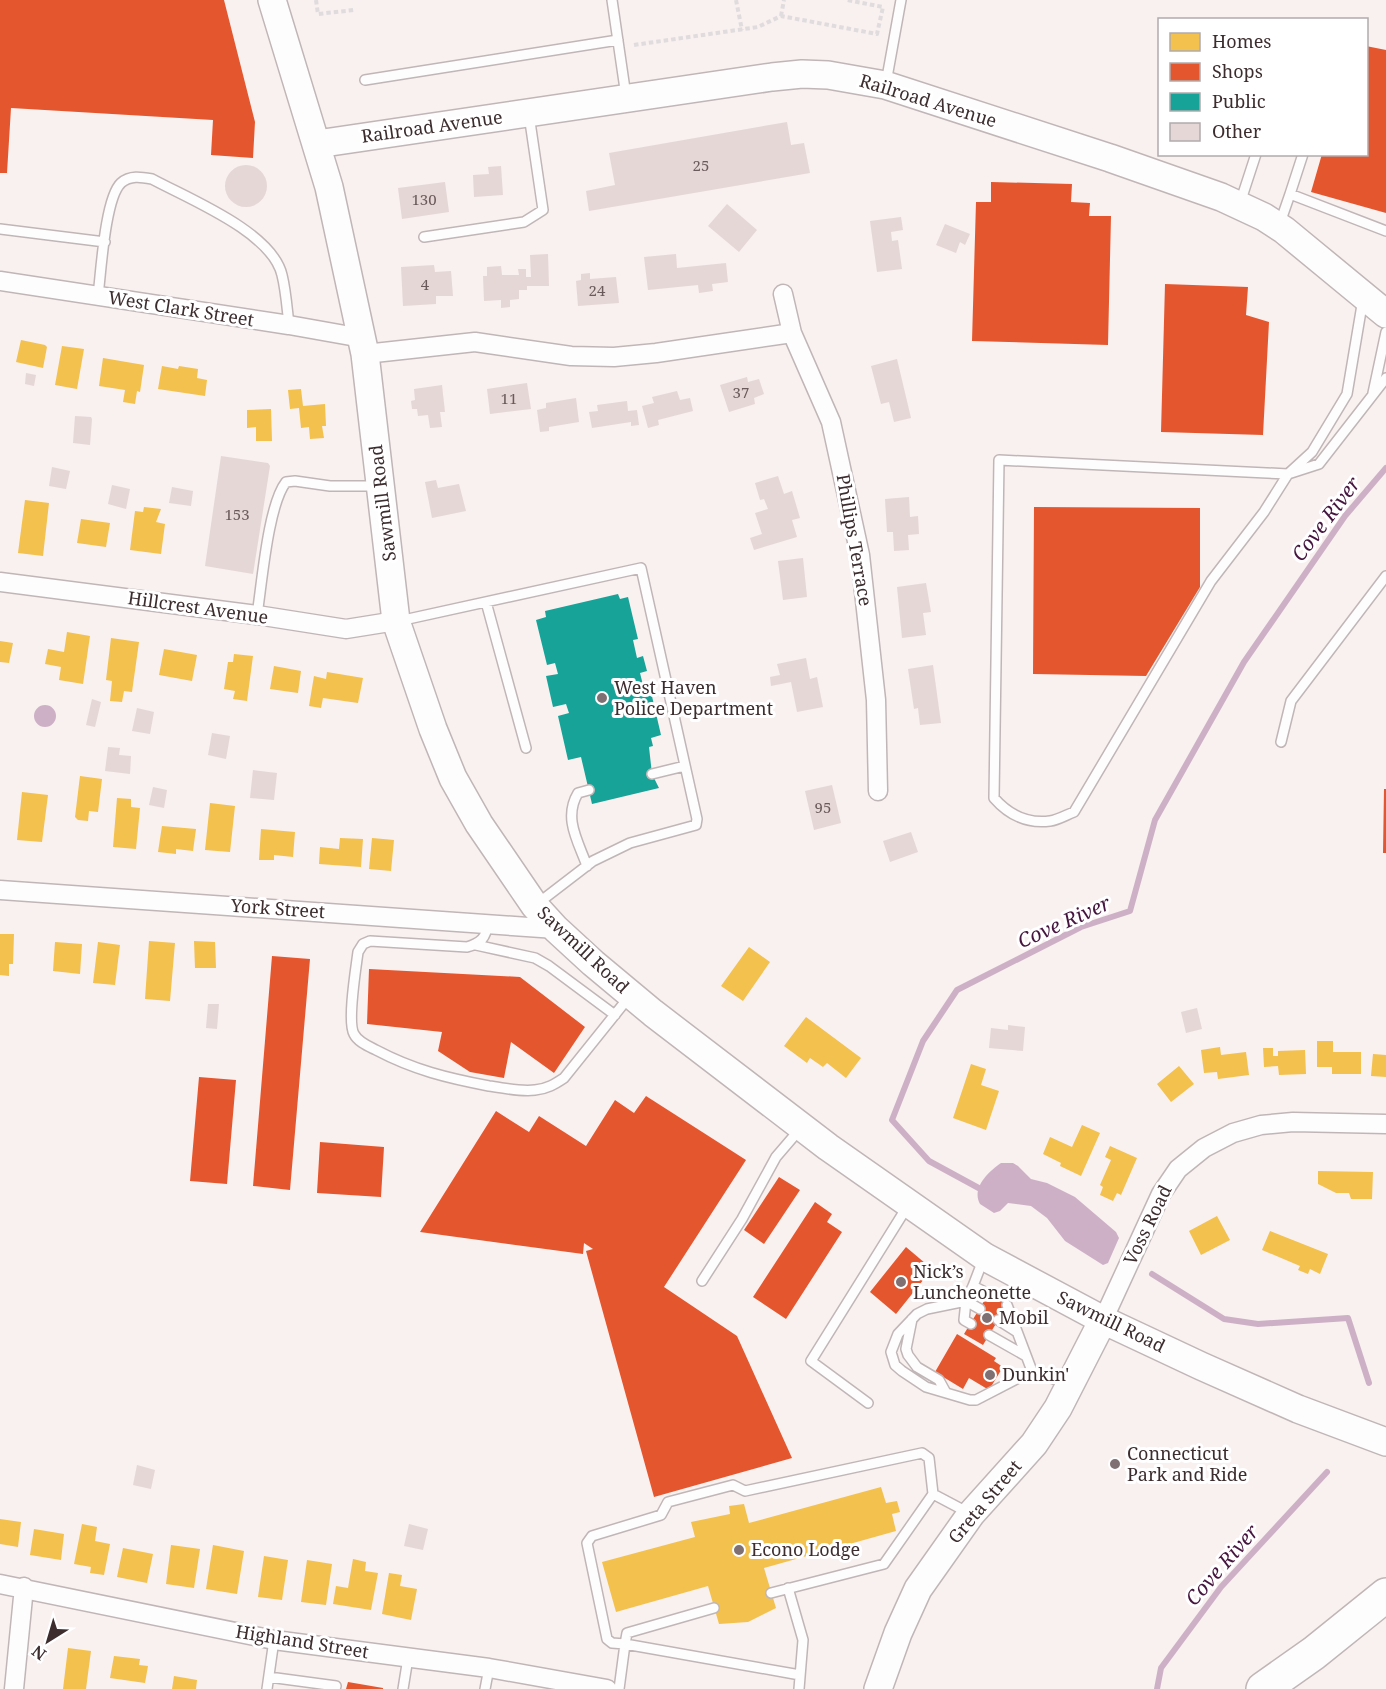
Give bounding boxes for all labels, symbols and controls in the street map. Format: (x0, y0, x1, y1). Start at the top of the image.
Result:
legend (1158, 18, 1368, 156)
text: Homes (1212, 29, 1271, 53)
text: Shops (1212, 59, 1263, 83)
street label: Railroad Avenue (857, 68, 1000, 132)
text: Public (1212, 89, 1266, 113)
street label: Railroad Avenue (360, 104, 504, 148)
text: Other (1212, 119, 1262, 143)
house number: 25 (693, 155, 709, 175)
house number: 130 (411, 189, 437, 209)
house number: 4 (421, 274, 430, 294)
house number: 24 (589, 280, 606, 300)
street label: West Clark Street (107, 285, 256, 331)
house number: 37 (733, 382, 749, 402)
house number: 11 (501, 388, 517, 408)
street label: Sawmill Road (363, 443, 401, 563)
water label: Cove River (1285, 470, 1367, 566)
street label: Phillips Terrace (832, 472, 878, 608)
house number: 153 (224, 504, 250, 524)
street label: Hillcrest Avenue (126, 585, 270, 629)
place label: West Haven Police Department (614, 675, 773, 720)
marker: West Haven Police Department (595, 691, 609, 705)
house number: 95 (815, 797, 831, 817)
water label: Cove River (1013, 889, 1115, 954)
street label: York Street (229, 893, 326, 923)
street label: Sawmill Road (533, 900, 635, 998)
street label: Voss Road (1118, 1181, 1177, 1268)
place label: Nick’s Luncheonette (913, 1259, 1031, 1304)
marker: Nick’s Luncheonette (894, 1275, 908, 1289)
street label: Sawmill Road (1053, 1285, 1169, 1358)
place label: Mobil (999, 1305, 1049, 1329)
marker: Mobil (980, 1311, 994, 1325)
place label: Dunkin' (1002, 1362, 1069, 1386)
marker: Dunkin' (983, 1368, 997, 1382)
place label: Connecticut Park and Ride (1127, 1441, 1247, 1486)
street label: Greta Street (942, 1454, 1026, 1548)
marker: Connecticut Park and Ride (1108, 1457, 1122, 1471)
water label: Cove River (1179, 1518, 1265, 1611)
place label: Econo Lodge (751, 1537, 860, 1561)
marker: Econo Lodge (732, 1543, 746, 1557)
north arrow (18, 1611, 78, 1671)
street label: Highland Street (234, 1619, 370, 1663)
text: N (27, 1640, 51, 1666)

